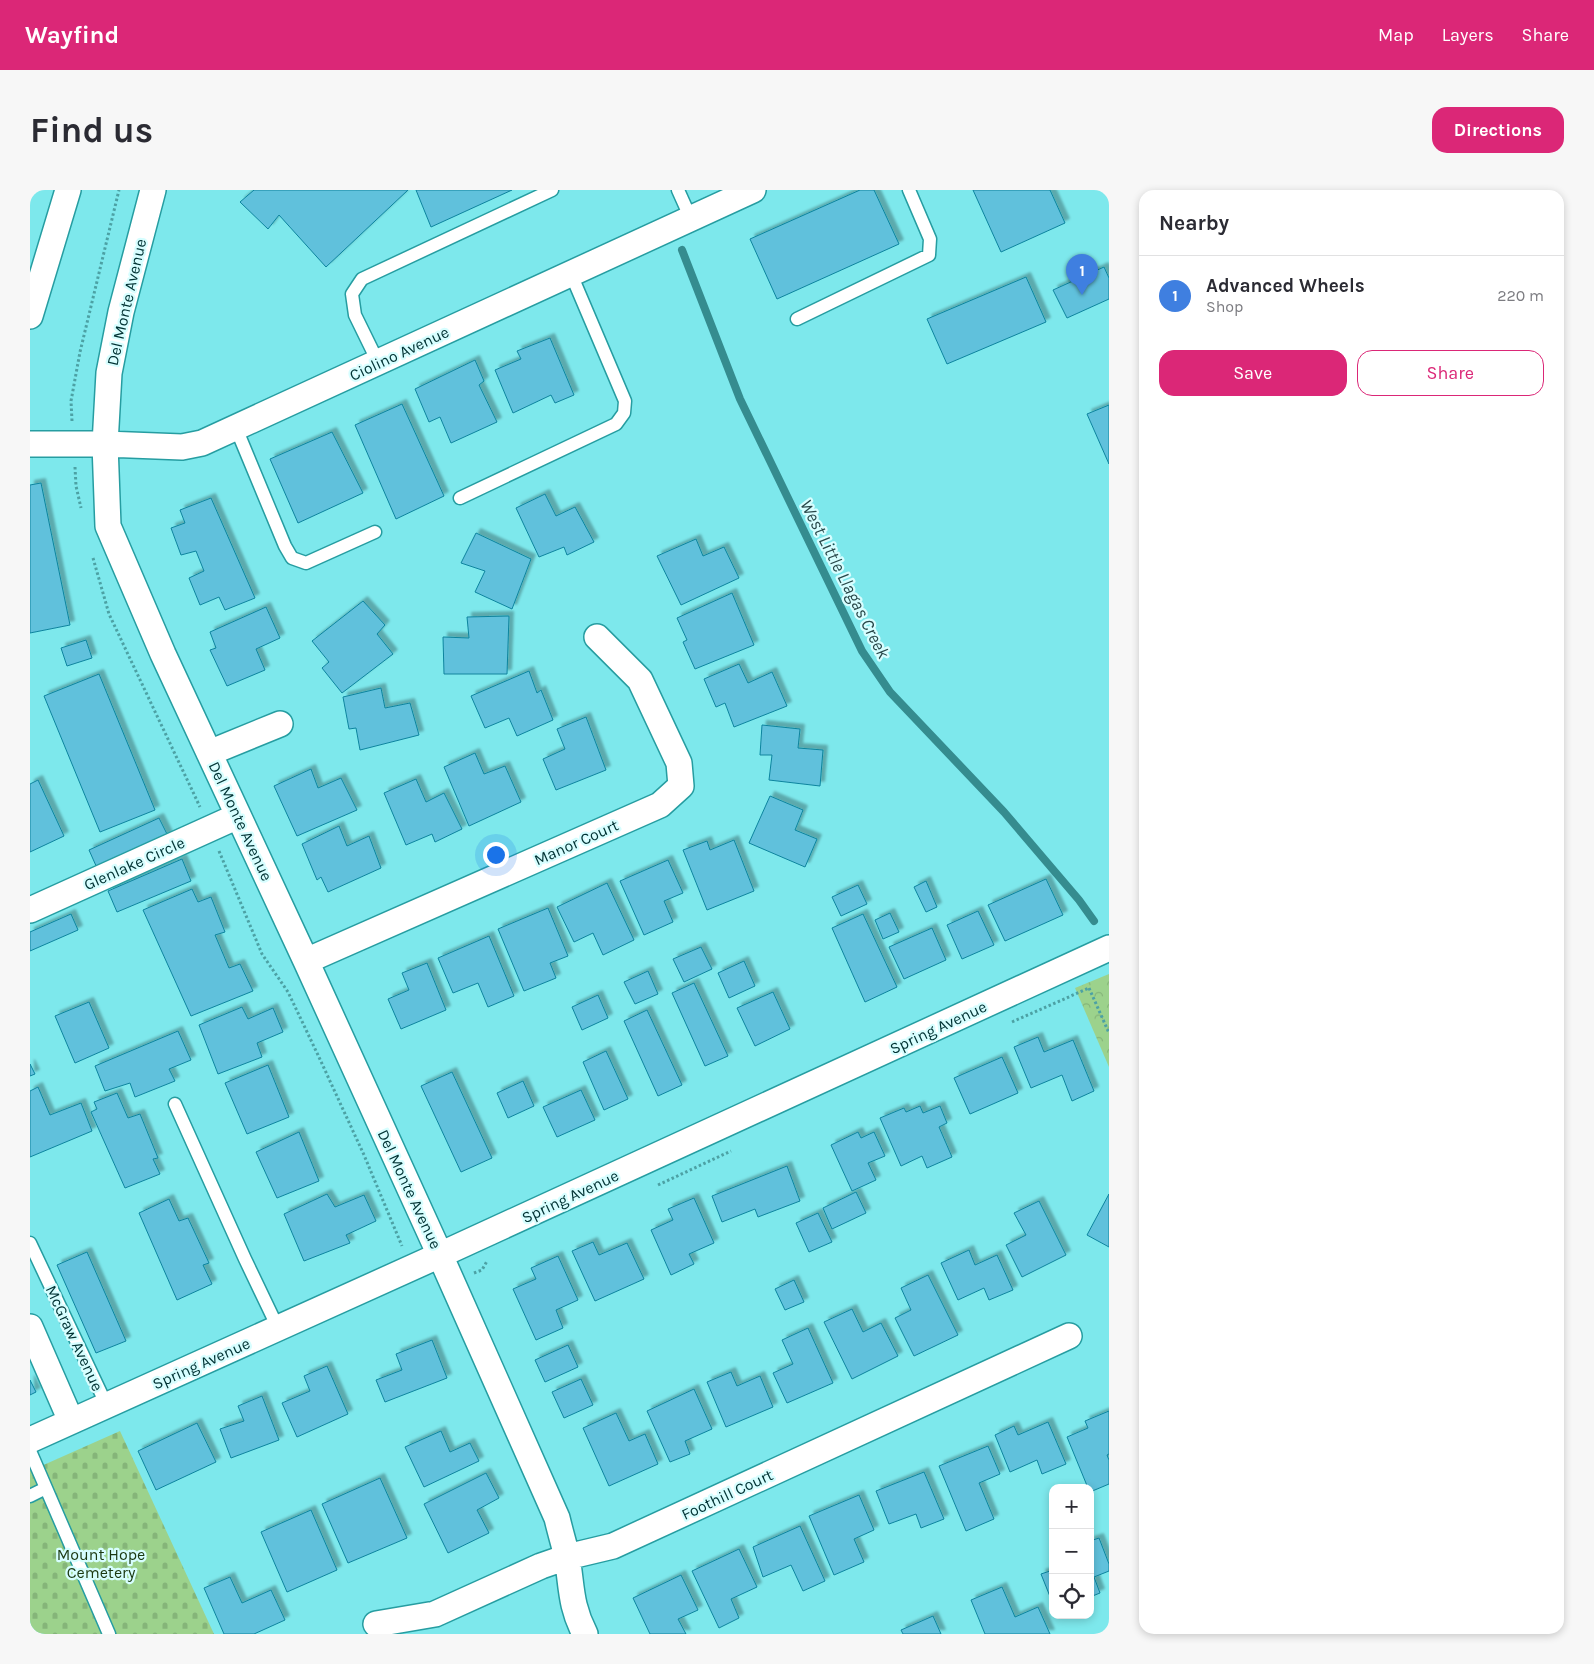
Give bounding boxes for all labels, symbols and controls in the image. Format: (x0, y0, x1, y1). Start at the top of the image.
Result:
text: Wayfind (25, 21, 119, 49)
text: Map (1378, 24, 1414, 46)
text: Layers (1442, 24, 1494, 46)
text: Share (1522, 24, 1569, 46)
button: Directions (1432, 107, 1564, 153)
text: Find us (30, 110, 153, 151)
text: Nearby (1159, 211, 1229, 235)
street label: Del Monte Avenue (103, 237, 150, 367)
pin: 1 (1066, 254, 1098, 295)
text: Advanced Wheels (1206, 275, 1365, 297)
text: 1 (1172, 286, 1178, 305)
text: 220 m (1497, 286, 1544, 305)
text: Shop (1206, 297, 1243, 316)
street label: Ciolino Avenue (347, 322, 452, 385)
button: Save (1159, 350, 1347, 396)
button: Share (1357, 350, 1544, 396)
water label: West Little Llagas Creek (795, 496, 895, 663)
street label: Del Monte Avenue (205, 758, 277, 884)
street label: Manor Court (531, 815, 621, 870)
street label: Glenlake Circle (81, 833, 188, 894)
your location (483, 842, 509, 868)
street label: Spring Avenue (887, 997, 990, 1058)
street label: Del Monte Avenue (374, 1126, 446, 1252)
street label: Spring Avenue (519, 1166, 622, 1227)
street label: McGraw Avenue (42, 1282, 107, 1394)
street label: Spring Avenue (150, 1333, 253, 1393)
street label: Foothill Court (678, 1465, 776, 1524)
map controls (1049, 1484, 1094, 1619)
button: + (1049, 1484, 1094, 1529)
button: − (1049, 1529, 1094, 1574)
park label: Mount Hope Cemetery (57, 1545, 145, 1582)
button: locate (1049, 1574, 1094, 1619)

